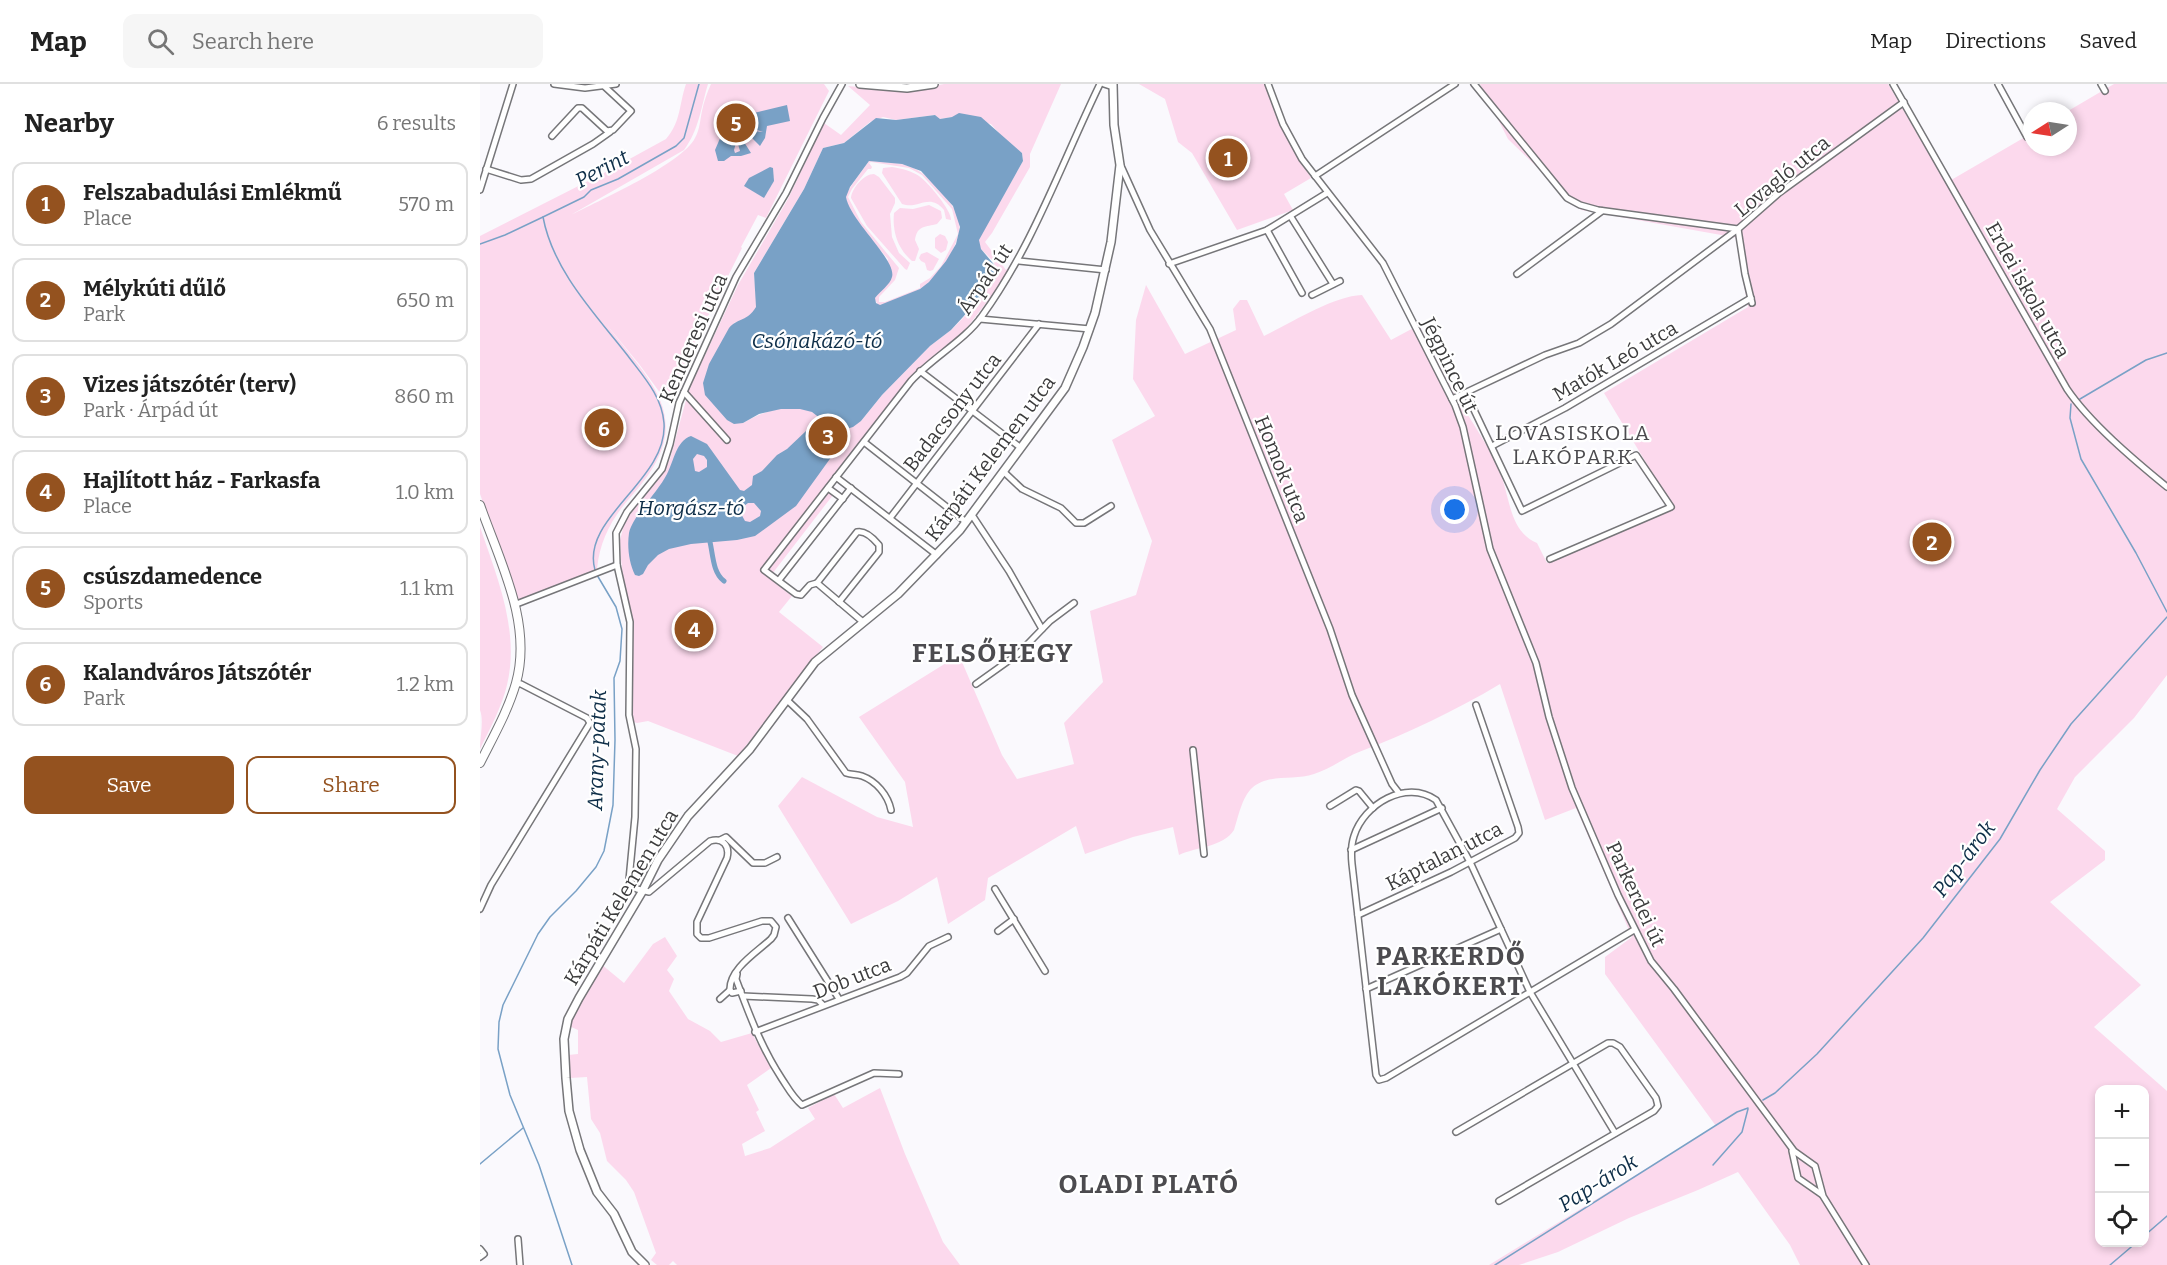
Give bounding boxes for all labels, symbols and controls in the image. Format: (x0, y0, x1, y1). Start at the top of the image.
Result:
search box (123, 14, 543, 68)
text: Map (30, 25, 87, 58)
icon: search (144, 25, 177, 58)
text: Search here (192, 28, 314, 55)
text: Map (1870, 28, 1912, 54)
text: Directions (1945, 28, 2046, 54)
text: Saved (2079, 28, 2137, 54)
pin: 5 (716, 100, 756, 146)
north arrow (2023, 102, 2077, 156)
text: Nearby (24, 108, 114, 139)
text: 6 results (377, 111, 456, 135)
street label: Lovagló utca (1730, 130, 1834, 222)
pin: 1 (1208, 136, 1248, 181)
water label: Perint (571, 144, 634, 194)
text: Felszabadulási Emlékmű (83, 179, 342, 206)
text: 1 (41, 192, 50, 216)
text: 570 m (398, 192, 454, 216)
text: Place (83, 206, 132, 230)
street label: Erdei iskola utca (1981, 218, 2075, 362)
street label: Árpád út (952, 239, 1018, 319)
street label: Kenderesi utca (654, 270, 732, 406)
text: Mélykúti dűlő (83, 275, 226, 302)
text: 2 (40, 288, 51, 312)
text: 650 m (396, 288, 454, 312)
text: Park (83, 302, 125, 326)
street label: Jégpince út (1416, 312, 1483, 417)
street label: Matók Leó utca (1549, 316, 1682, 406)
water label: Csónakázó-tó (752, 328, 882, 354)
street label: Badacsony utca (898, 348, 1006, 476)
text: Vizes játszótér (terv) (83, 371, 296, 398)
street label: Kárpáti Kelemen utca (920, 371, 1060, 545)
text: 3 (40, 384, 51, 408)
text: 860 m (394, 384, 454, 408)
text: Park · Árpád út (83, 398, 218, 422)
pin: 6 (584, 406, 624, 450)
street label: Homok utca (1250, 412, 1314, 526)
pin: 3 (808, 414, 848, 458)
district label: LOVASISKOLA LAKÓPARK (1495, 420, 1651, 470)
text: Hajlított ház - Farkasfa (83, 467, 320, 494)
text: 4 (39, 480, 52, 504)
text: 1.0 km (396, 480, 454, 504)
text: Place (83, 494, 132, 518)
water label: Horgász-tó (637, 495, 745, 521)
your location (1440, 495, 1469, 524)
pin: 2 (1912, 520, 1952, 564)
text: csúszdamedence (83, 563, 262, 590)
text: 5 (40, 576, 51, 600)
text: 1.1 km (400, 576, 454, 600)
text: Sports (83, 590, 143, 614)
pin: 4 (674, 606, 714, 652)
district label: FELSŐHEGY (912, 637, 1074, 669)
text: Kalandváros Játszótér (83, 659, 311, 686)
text: 6 (40, 672, 51, 696)
text: 1.2 km (396, 672, 454, 696)
text: Park (83, 686, 125, 710)
water label: Arany-patak (582, 689, 612, 812)
button: Save (24, 756, 234, 814)
button: Share (246, 756, 456, 814)
street label: Kárpáti Kelemen utca (559, 805, 683, 989)
water label: Pap-árok (1927, 815, 2001, 902)
street label: Káptalan utca (1382, 816, 1506, 896)
street label: Parkerdei út (1601, 838, 1671, 950)
district label: PARKERDŐ LAKÓKERT (1376, 940, 1526, 1002)
street label: Dob utca (810, 952, 894, 1004)
map controls (2095, 1085, 2149, 1247)
button: + (2095, 1085, 2149, 1139)
button: − (2095, 1139, 2149, 1193)
water label: Pap-árok (1554, 1148, 1643, 1217)
district label: OLADI PLATÓ (1058, 1168, 1240, 1200)
button: locate (2095, 1193, 2149, 1247)

